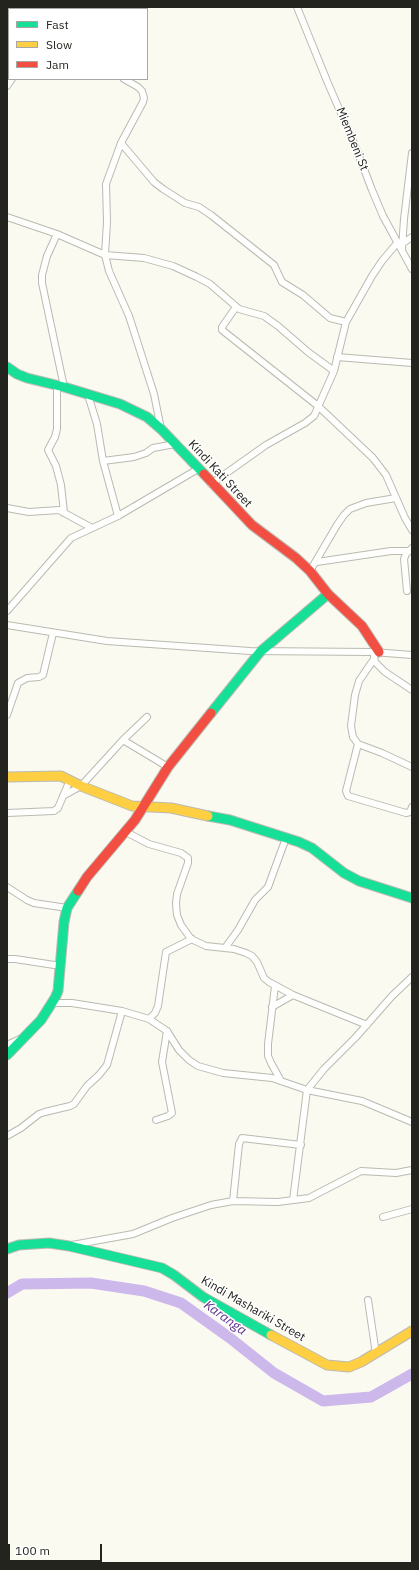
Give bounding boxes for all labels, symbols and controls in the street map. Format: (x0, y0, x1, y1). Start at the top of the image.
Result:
legend (8, 8, 148, 80)
text: Fast (46, 17, 69, 32)
text: Slow (46, 37, 72, 52)
text: Jam (46, 57, 69, 72)
street label: Miembeni St (333, 105, 371, 173)
street label: Kindi Kati Street (185, 437, 255, 511)
street label: Kindi Mashariki Street (198, 1273, 308, 1345)
water label: Karanga (201, 1297, 249, 1339)
scale bar (10, 1536, 104, 1562)
text: 100 m (15, 1543, 50, 1558)

